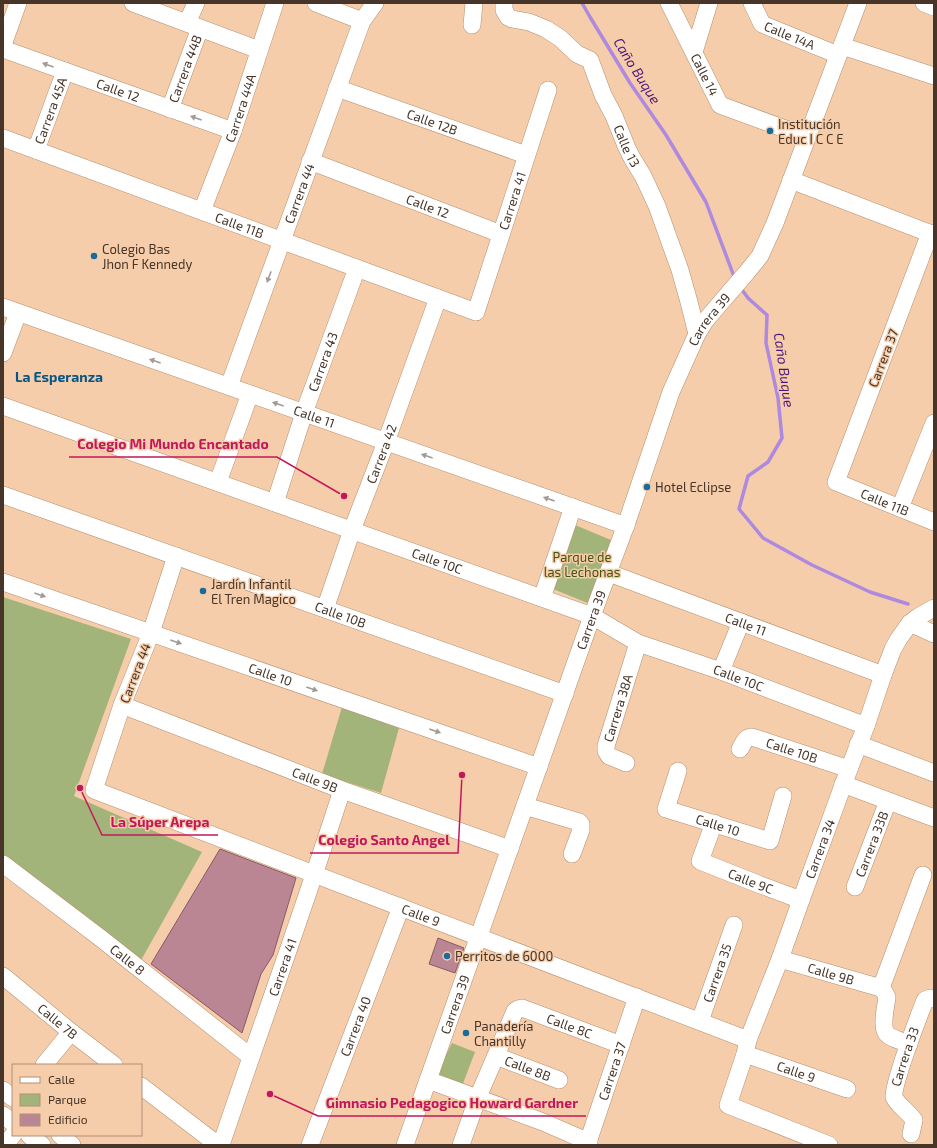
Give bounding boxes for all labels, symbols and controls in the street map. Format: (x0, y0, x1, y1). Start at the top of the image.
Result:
street label: Calle 14A (762, 18, 817, 53)
street label: Carrera 44B (165, 33, 205, 105)
water label: Caño Buque (610, 34, 665, 107)
street label: Calle 14 (687, 51, 722, 98)
one-way arrow (41, 61, 53, 67)
street label: Carrera 44A (221, 72, 259, 145)
street label: Carrera 45A (31, 75, 70, 146)
street label: Calle 12 (94, 75, 142, 105)
street label: Calle 12B (405, 105, 460, 138)
one-way arrow (190, 115, 202, 121)
place label: Institución Educ I C C E (778, 116, 844, 147)
street label: Calle 13 (610, 122, 644, 170)
marker: Institución Educ I C C E (765, 126, 775, 136)
street label: Carrera 44 (281, 161, 317, 226)
street label: Carrera 41 (495, 170, 529, 232)
street label: Calle 12 (404, 191, 451, 221)
street label: Calle 11B (213, 209, 266, 241)
place label: Colegio Bas Jhon F Kennedy (102, 241, 193, 272)
marker: Colegio Bas Jhon F Kennedy (89, 251, 99, 261)
one-way arrow (266, 272, 272, 284)
street label: Carrera 39 (685, 290, 733, 348)
street label: Carrera 37 (865, 326, 902, 389)
street label: Carrera 43 (304, 330, 341, 394)
water label: Caño Buque (771, 332, 798, 409)
one-way arrow (149, 357, 161, 363)
district label: La Esperanza (15, 368, 103, 385)
one-way arrow (271, 400, 283, 406)
street label: Calle 11 (292, 402, 337, 431)
street label: Carrera 42 (363, 422, 400, 486)
callout: Colegio Mi Mundo Encantado (69, 431, 277, 457)
text: Colegio Mi Mundo Encantado (77, 435, 269, 452)
one-way arrow (420, 453, 432, 459)
place label: Hotel Eclipse (655, 479, 731, 495)
marker: Hotel Eclipse (642, 482, 652, 492)
street label: Calle 11B (858, 485, 911, 519)
one-way arrow (543, 496, 555, 502)
street label: Calle 10C (410, 544, 465, 577)
park label: Parque de las Lechonas (544, 549, 620, 580)
place label: Jardín Infantil El Tren Magico (211, 576, 296, 607)
marker: Jardín Infantil El Tren Magico (198, 586, 208, 596)
street label: Carrera 39 (573, 588, 609, 652)
one-way arrow (34, 592, 46, 598)
street label: Calle 10B (313, 598, 368, 631)
street label: Calle 11 (723, 609, 769, 639)
one-way arrow (170, 639, 182, 645)
street label: Carrera 44 (116, 641, 154, 705)
street label: Calle 10 (247, 659, 295, 689)
street label: Calle 10C (711, 661, 766, 694)
street label: Carrera 38A (600, 672, 636, 744)
one-way arrow (306, 686, 318, 692)
one-way arrow (429, 728, 441, 734)
street label: Calle 10B (764, 734, 820, 766)
street label: Calle 9B (290, 764, 340, 796)
callout: La Súper Arepa (102, 809, 218, 835)
street label: Carrera 33B (852, 809, 891, 879)
street label: Calle 10 (694, 811, 742, 839)
text: La Súper Arepa (111, 813, 210, 830)
street label: Carrera 34 (802, 817, 838, 881)
callout: Colegio Santo Angel (310, 827, 458, 853)
text: Colegio Santo Angel (318, 831, 450, 848)
street label: Calle 9C (726, 865, 775, 897)
street label: Calle 9 (399, 900, 442, 929)
street label: Carrera 41 (265, 936, 300, 998)
street label: Calle 8 (107, 941, 148, 978)
street label: Carrera 35 (699, 941, 735, 1004)
place label: Perritos de 6000 (455, 948, 553, 964)
marker: Perritos de 6000 (442, 951, 452, 961)
street label: Calle 9B (806, 959, 856, 988)
street label: Carrera 39 (437, 973, 472, 1036)
street label: Carrera 40 (337, 994, 374, 1059)
street label: Calle 7B (35, 1000, 81, 1042)
street label: Calle 8C (544, 1010, 595, 1042)
place label: Panadería Chantilly (474, 1018, 533, 1049)
street label: Carrera 33 (888, 1025, 922, 1088)
marker: Panadería Chantilly (461, 1028, 471, 1038)
street label: Carrera 37 (595, 1039, 629, 1103)
street label: Calle 8B (502, 1052, 553, 1084)
street label: Calle 9 (775, 1058, 817, 1086)
legend (12, 1064, 142, 1136)
text: Calle (48, 1072, 75, 1086)
callout: Gimnasio Pedagogico Howard Gardner (318, 1090, 586, 1116)
text: Parque (48, 1092, 86, 1106)
text: Gimnasio Pedagogico Howard Gardner (326, 1094, 578, 1111)
text: Edificio (48, 1112, 88, 1126)

